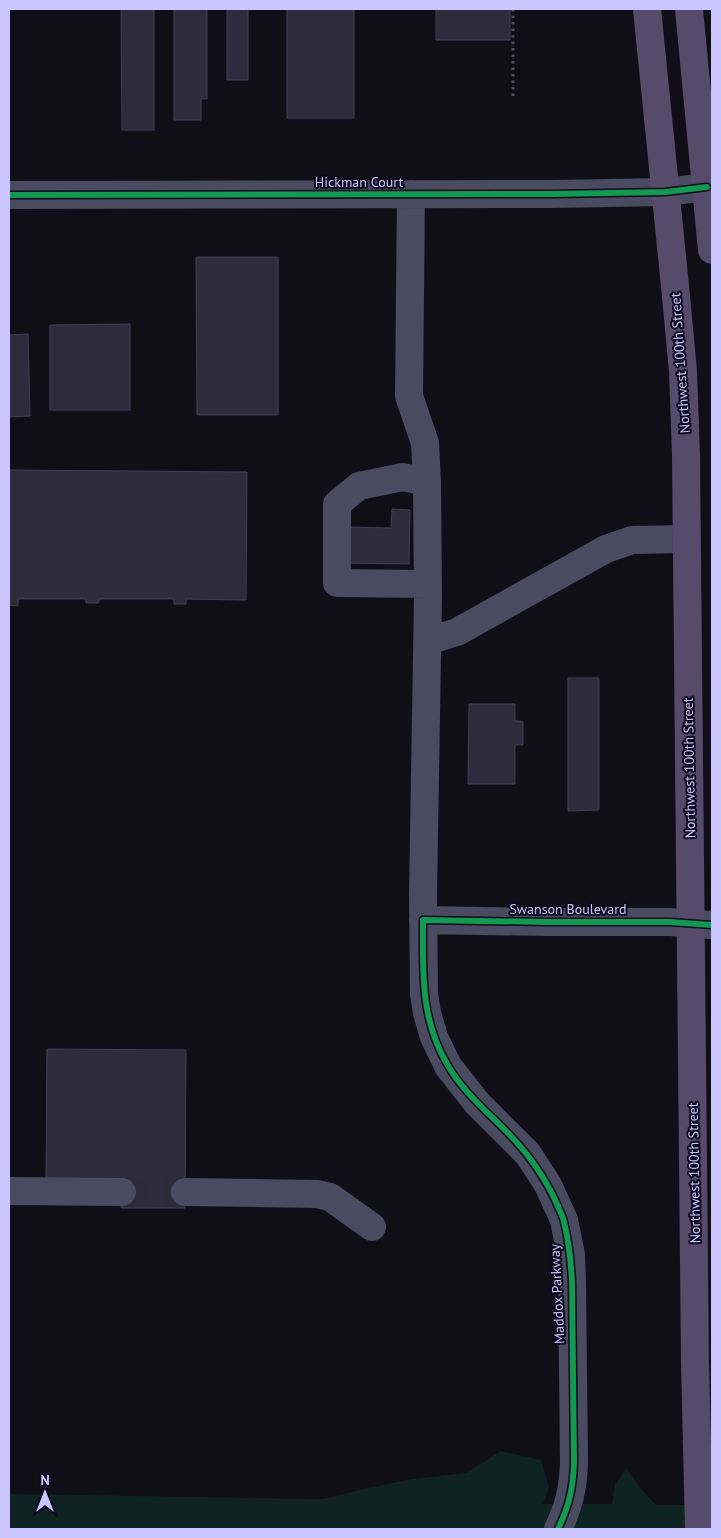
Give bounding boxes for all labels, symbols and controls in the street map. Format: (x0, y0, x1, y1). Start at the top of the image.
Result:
street label: Hickman Court (315, 173, 403, 191)
street label: Northwest 100th Street (666, 292, 694, 434)
street label: Northwest 100th Street (679, 697, 699, 839)
street label: Swanson Boulevard (509, 900, 627, 918)
street label: Northwest 100th Street (684, 1102, 704, 1244)
street label: Maddox Parkway (545, 1243, 569, 1345)
north arrow (20, 1468, 70, 1518)
text: N (40, 1471, 50, 1489)

